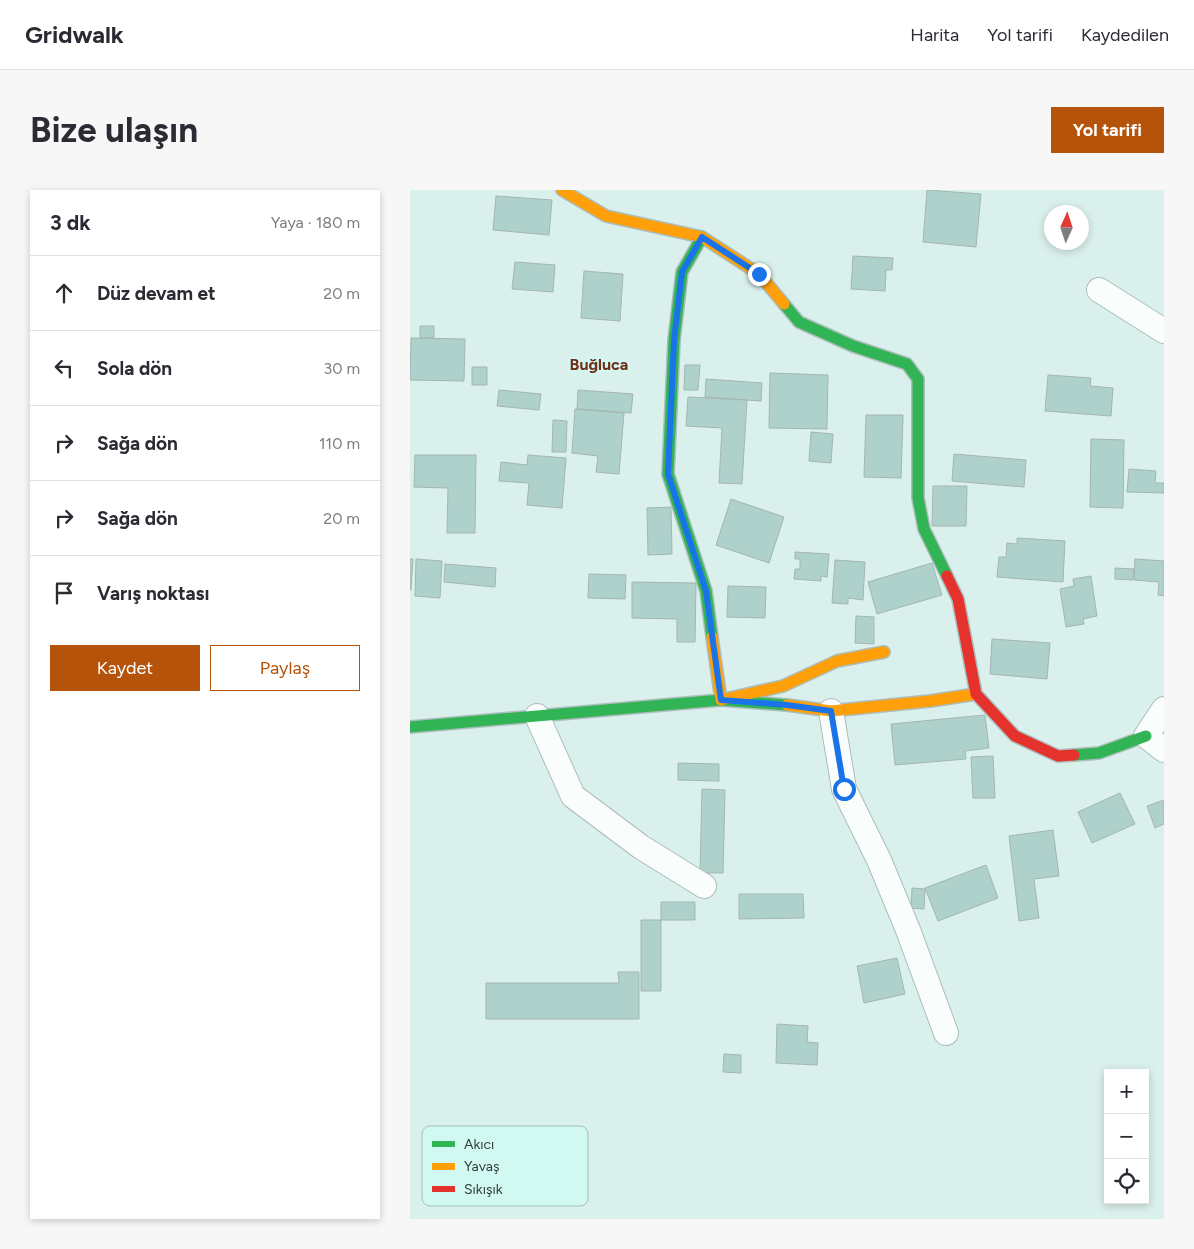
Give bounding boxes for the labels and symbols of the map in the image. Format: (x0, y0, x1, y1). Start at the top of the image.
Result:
north arrow (1044, 205, 1089, 250)
route end (748, 263, 771, 286)
district label: Buğluca (570, 355, 628, 374)
route start (833, 778, 856, 801)
legend (422, 1126, 588, 1206)
text: Akıcı (464, 1136, 494, 1153)
text: Yavaş (464, 1158, 500, 1175)
text: Sıkışık (464, 1181, 503, 1198)

